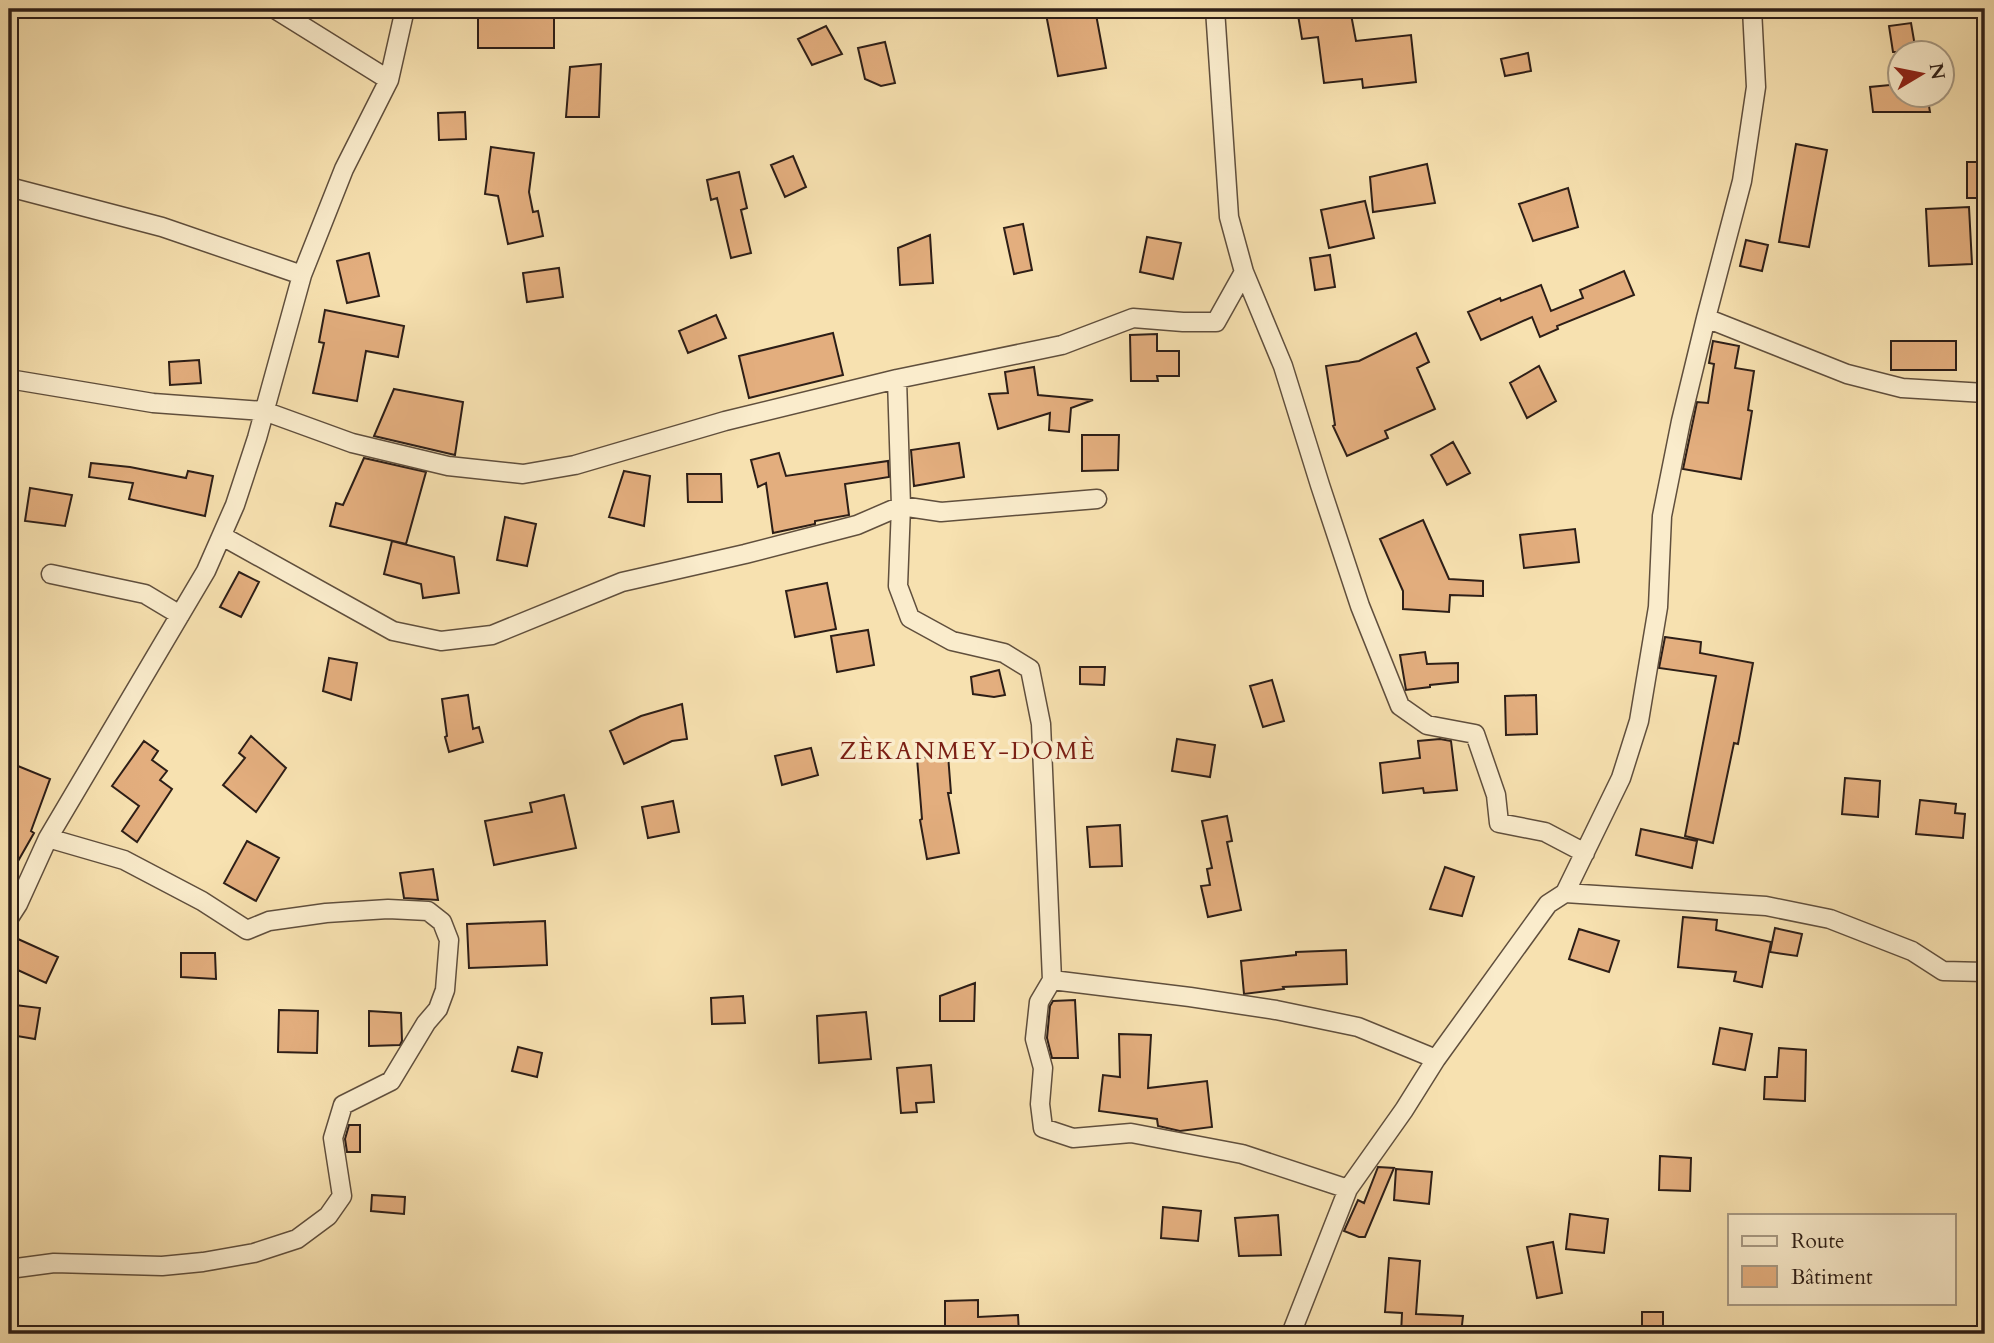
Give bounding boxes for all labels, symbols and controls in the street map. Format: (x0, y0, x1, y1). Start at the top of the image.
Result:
north arrow (1885, 38, 1955, 108)
text: N (1923, 61, 1951, 82)
district label: ZÈKANMEY-DOMÈ (840, 735, 1097, 768)
legend (1728, 1214, 1955, 1304)
text: Route (1791, 1227, 1845, 1256)
text: Bâtiment (1791, 1263, 1873, 1292)

